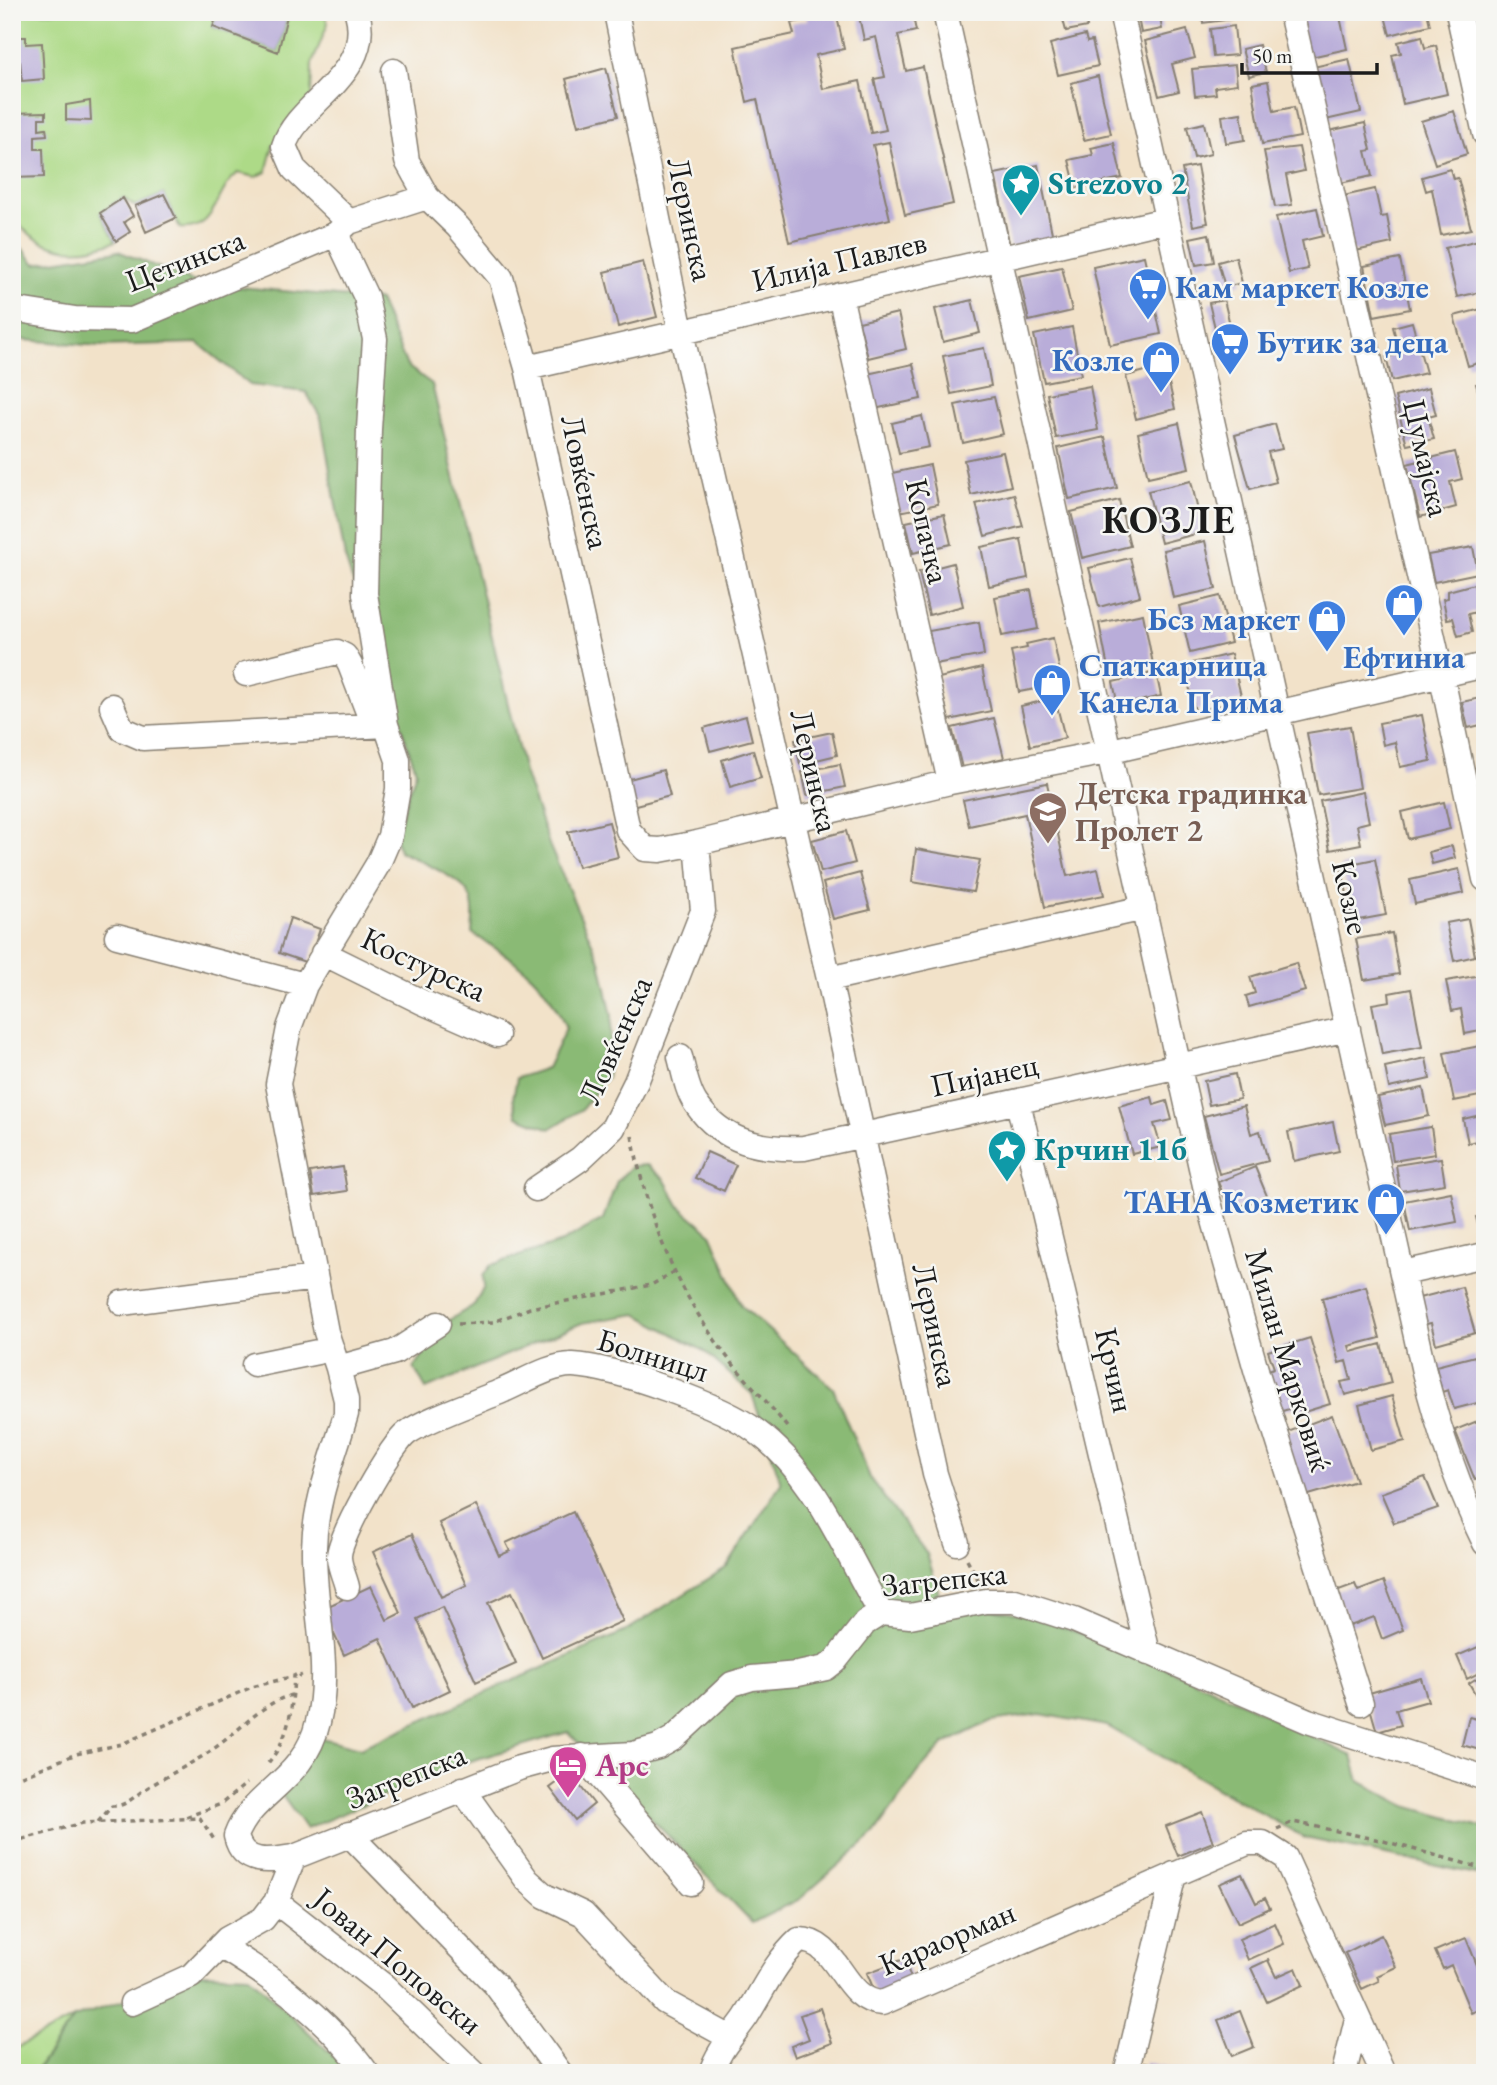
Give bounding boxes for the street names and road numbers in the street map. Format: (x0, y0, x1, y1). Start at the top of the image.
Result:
street label: Леринска (657, 153, 725, 285)
street label: Цетинска (120, 218, 251, 302)
street label: Илија Павлев (747, 220, 931, 302)
street label: Џумајска (1393, 395, 1461, 521)
street label: Ловќенска (551, 411, 621, 553)
street label: Копачка (896, 474, 960, 588)
street label: Леринска (780, 705, 850, 837)
street label: Козле (1322, 855, 1380, 939)
street label: Костурска (355, 917, 493, 1011)
street label: Ловќенска (568, 969, 662, 1111)
street label: Пијанец (926, 1043, 1042, 1107)
street label: Милан Марковиќ (1235, 1244, 1343, 1476)
street label: Леринска (902, 1259, 970, 1391)
street label: Болницл (592, 1318, 714, 1392)
street label: Крчин (1085, 1324, 1145, 1416)
street label: Загрепска (879, 1552, 1009, 1606)
street label: Загрепска (340, 1733, 472, 1819)
street label: Јован Поповски (302, 1876, 492, 2044)
street label: Караорман (872, 1890, 1022, 1986)

